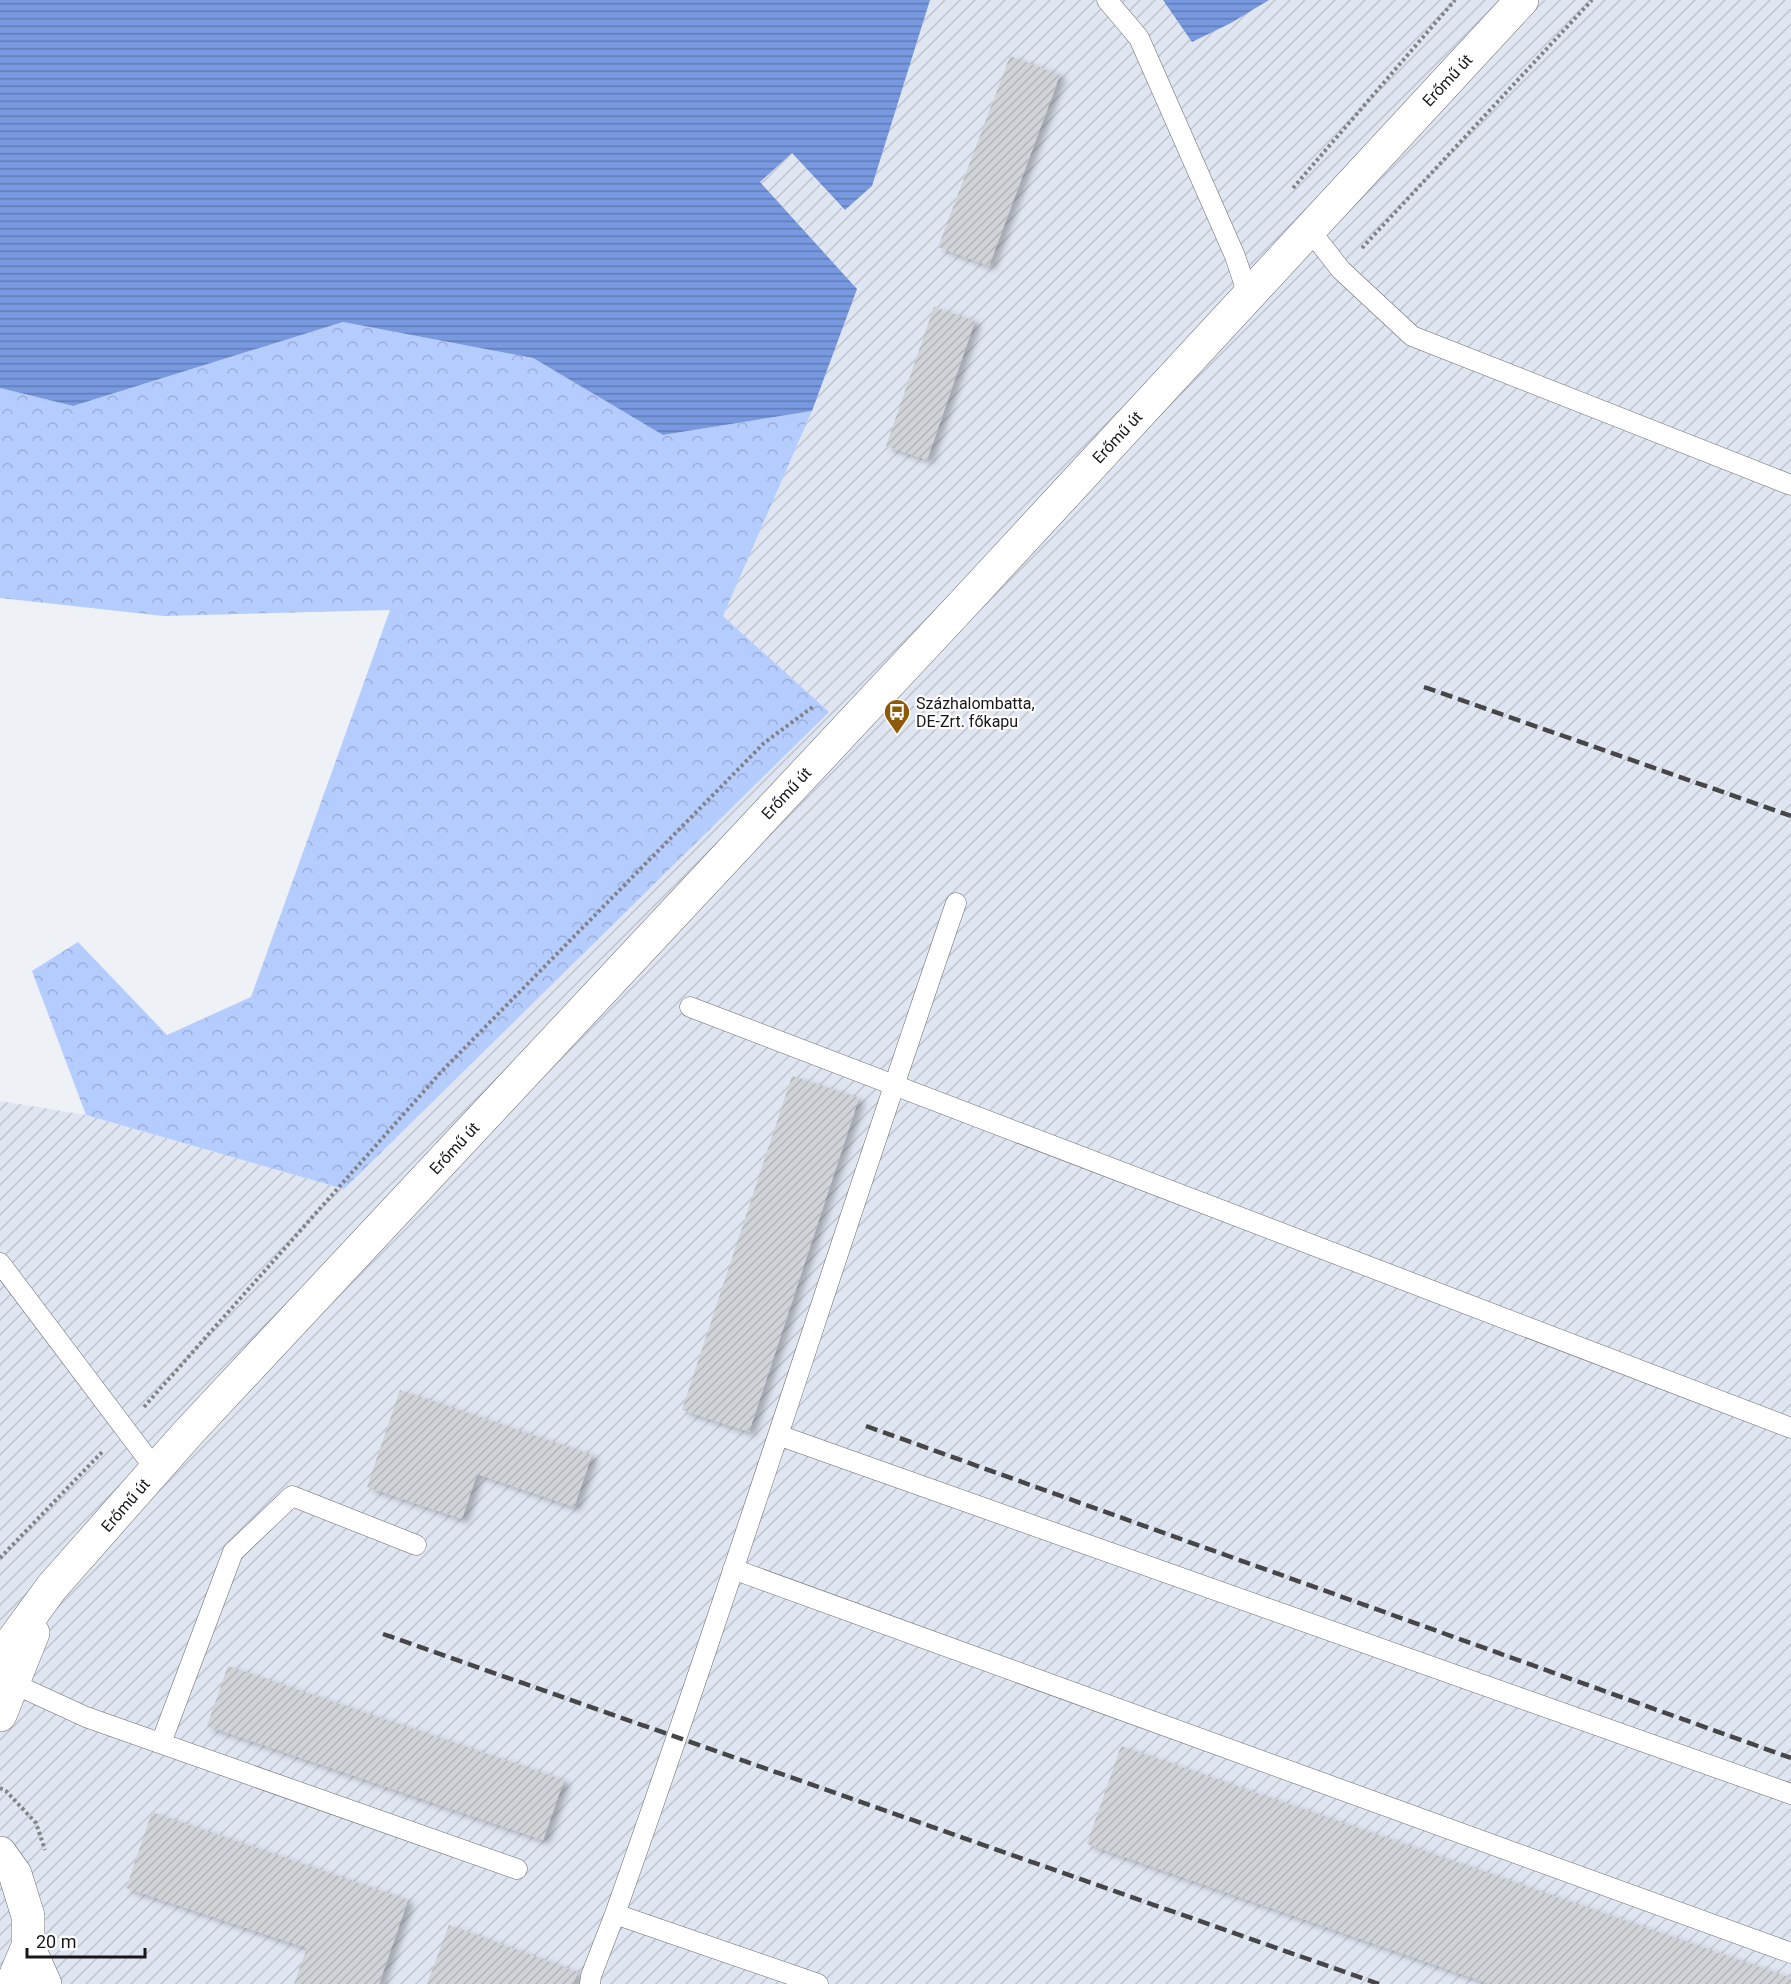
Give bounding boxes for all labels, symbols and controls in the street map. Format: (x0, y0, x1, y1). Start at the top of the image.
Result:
street label: Erőmű út (1418, 50, 1476, 110)
street label: Erőmű út (1088, 407, 1146, 467)
place label: Százhalombatta, DE-Zrt. főkapu (916, 694, 1035, 731)
bus stop icon: Százhalombatta, DE-Zrt. főkapu (882, 697, 912, 735)
street label: Erőmű út (757, 763, 815, 823)
street label: Erőmű út (425, 1118, 483, 1178)
street label: Erőmű út (97, 1475, 154, 1536)
scale bar (27, 1921, 146, 1959)
text: 20 m (36, 1931, 76, 1952)

